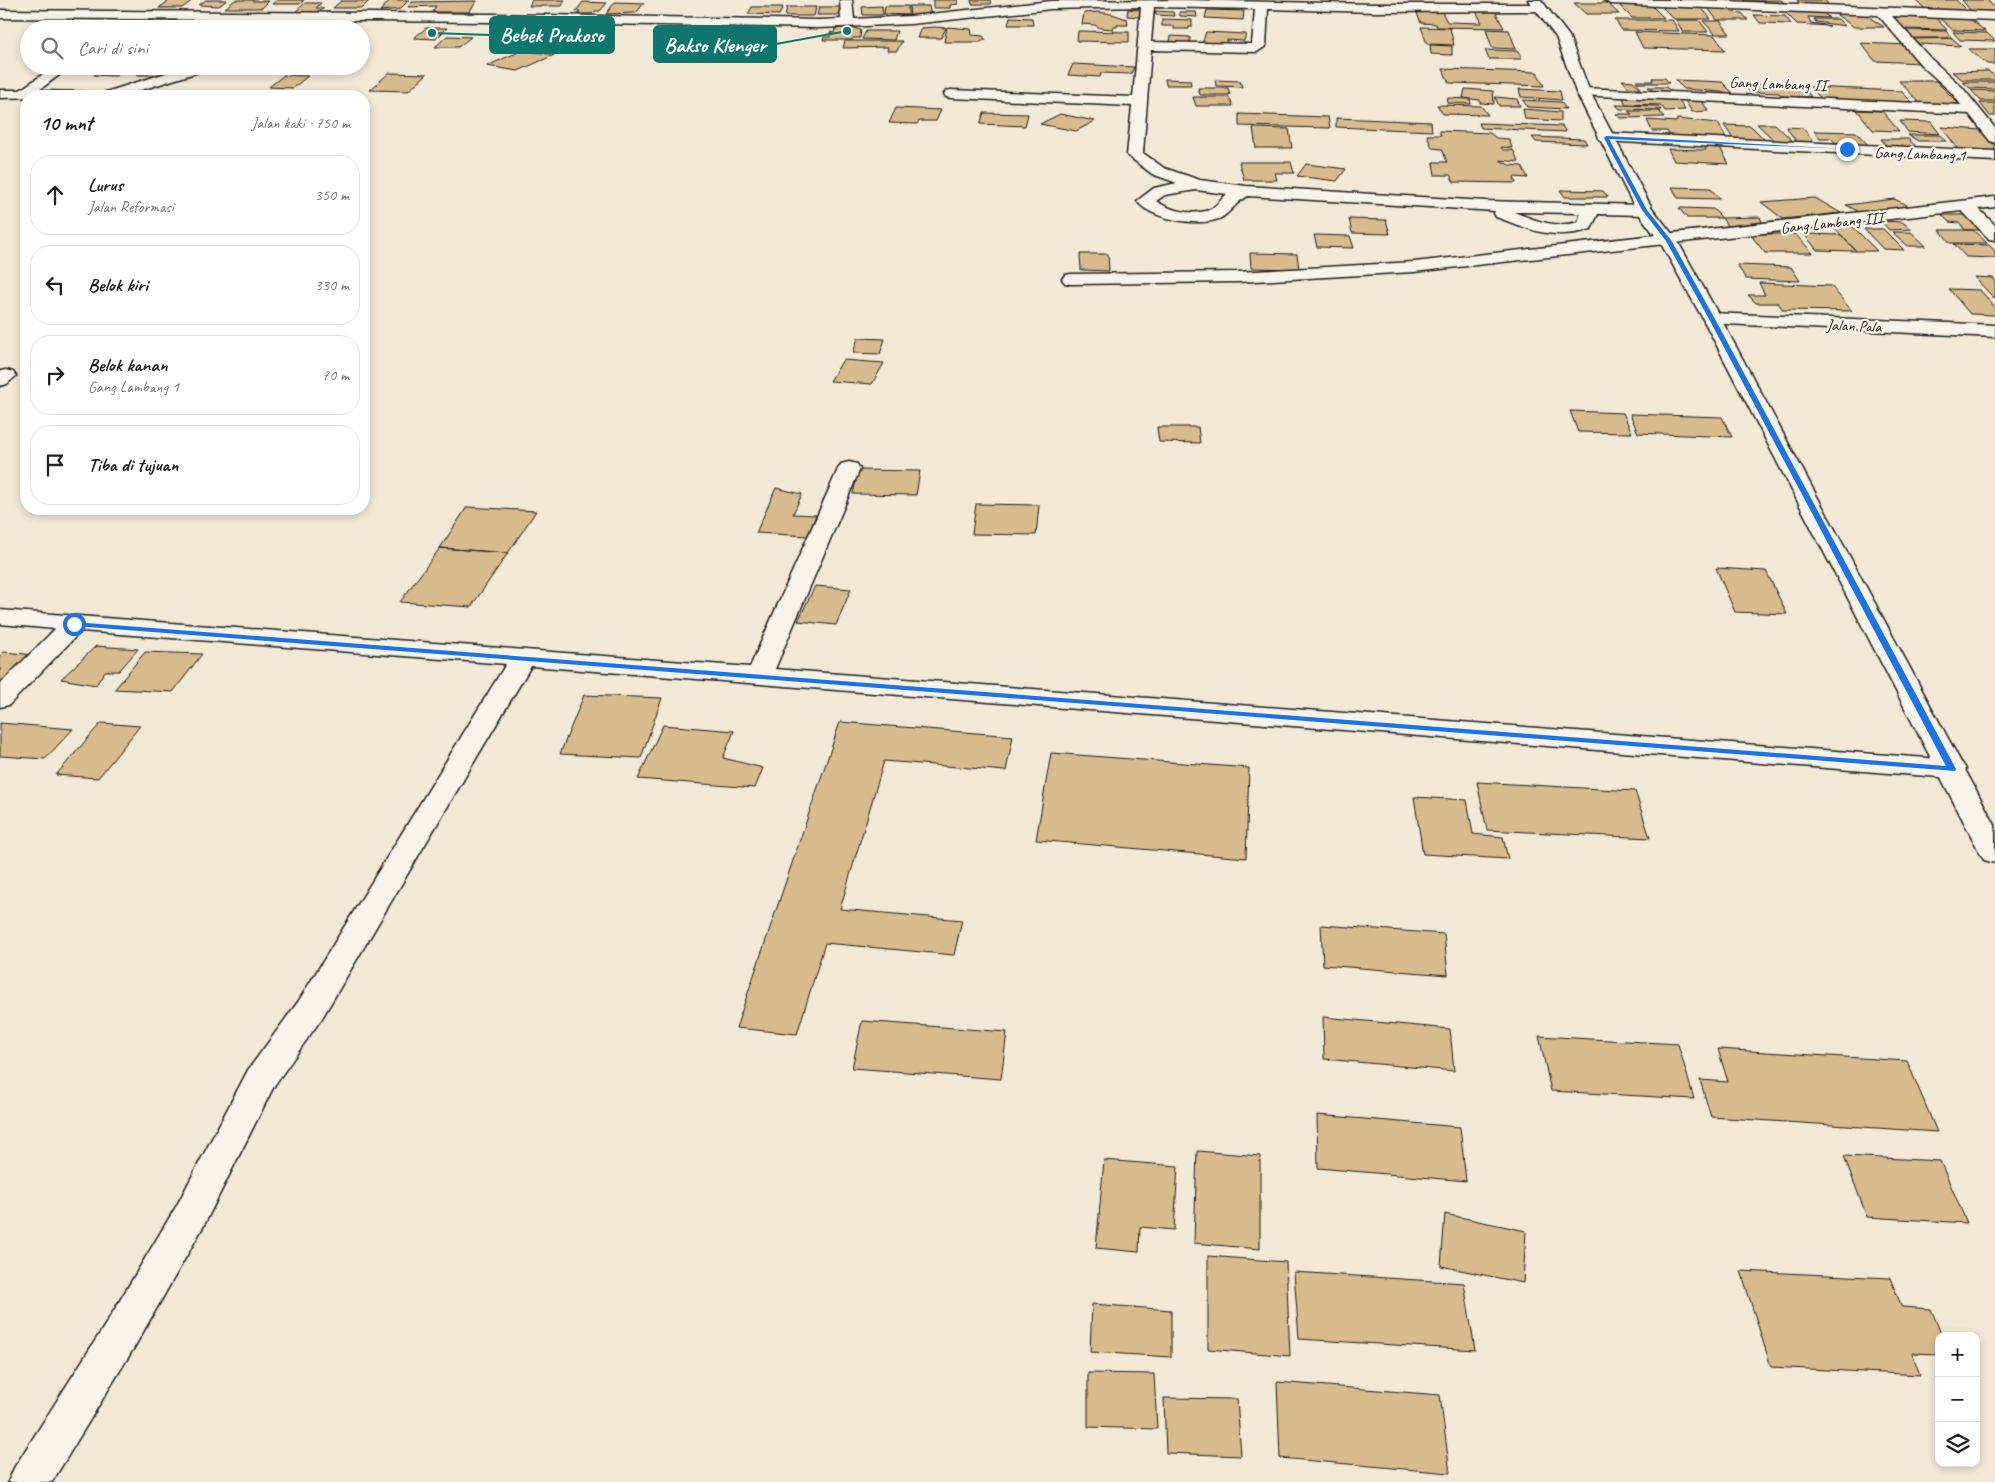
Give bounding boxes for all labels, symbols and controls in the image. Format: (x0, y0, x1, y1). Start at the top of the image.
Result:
callout: Bebek Prakoso (490, 17, 614, 53)
search box (20, 20, 370, 75)
text: Bebek Prakoso (500, 22, 606, 48)
callout: Bakso Klenger (654, 26, 776, 62)
text: Bakso Klenger (664, 32, 768, 58)
icon: search (38, 34, 66, 62)
text: Cari di sini (78, 36, 148, 60)
street label: Gang Lambang II (1729, 72, 1830, 96)
text: 10 mnt (40, 110, 93, 136)
text: Jalan kaki · 750 m (252, 113, 350, 133)
route end (1836, 138, 1859, 161)
street label: Gang Lambang 1 (1874, 142, 1967, 166)
text: Lurus (88, 173, 123, 197)
icon: ahead (41, 181, 69, 209)
text: 350 m (315, 185, 349, 205)
text: Jalan Reformasi (88, 197, 174, 217)
street label: Gang Lambang III (1780, 207, 1888, 238)
icon: left (41, 271, 69, 299)
text: Belok kiri (88, 273, 148, 297)
text: 330 m (315, 275, 349, 295)
street label: Jalan Pala (1825, 315, 1883, 337)
text: Belok kanan (88, 353, 167, 377)
icon: right (41, 361, 69, 389)
text: 70 m (322, 365, 349, 385)
text: Gang Lambang 1 (88, 377, 179, 397)
icon: arrive (41, 451, 69, 479)
text: Tiba di tujuan (88, 453, 178, 477)
route start (63, 613, 86, 636)
map controls (1935, 1332, 1980, 1467)
button: + (1935, 1332, 1980, 1377)
button: − (1935, 1377, 1980, 1422)
button: layers (1935, 1422, 1980, 1467)

